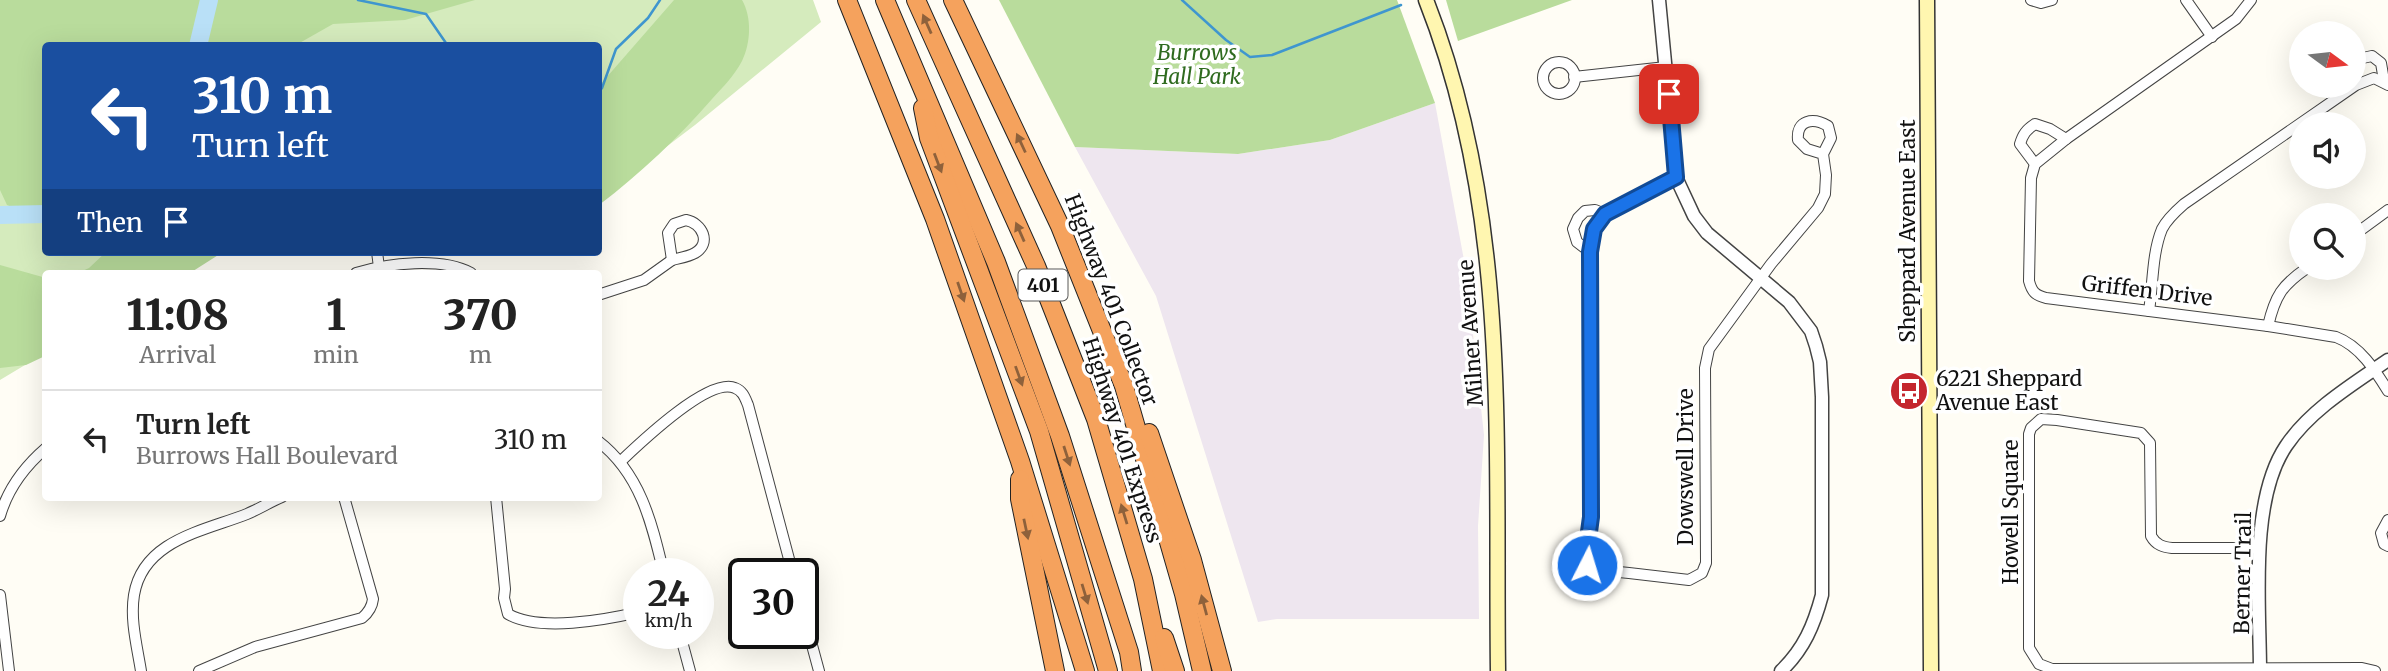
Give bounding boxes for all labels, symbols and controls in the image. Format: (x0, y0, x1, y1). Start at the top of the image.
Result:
one-way arrow (921, 14, 933, 34)
north arrow (2289, 21, 2366, 98)
map controls (2289, 21, 2366, 280)
park label: Burrows Hall Park (1152, 39, 1242, 90)
pin (1639, 64, 1699, 124)
text: 310 m (192, 65, 332, 126)
icon: left (77, 70, 168, 161)
icon: arrive (1650, 75, 1688, 113)
button: sound (2289, 112, 2366, 189)
street label: Sheppard Avenue East (1894, 119, 1921, 343)
text: Turn left (192, 126, 329, 166)
one-way arrow (1015, 133, 1026, 153)
one-way arrow (933, 153, 944, 174)
street label: Highway 401 Collector (1059, 190, 1164, 410)
icon: arrive (157, 203, 195, 241)
button: search (2289, 203, 2366, 280)
text: Then (77, 206, 143, 239)
one-way arrow (1014, 221, 1025, 242)
street label: Milner Avenue (1452, 259, 1489, 407)
street label: Griffen Drive (2080, 269, 2214, 312)
road number: 401 (1018, 270, 1068, 300)
one-way arrow (956, 281, 967, 302)
text: 11:08 (126, 289, 229, 341)
text: 1 (326, 289, 346, 341)
text: 370 (443, 289, 518, 341)
street label: Highway 401 Express (1076, 334, 1168, 546)
text: Arrival (139, 340, 216, 369)
text: min (313, 340, 359, 369)
text: m (469, 340, 492, 369)
place label: 6221 Sheppard Avenue East (1935, 365, 2082, 416)
one-way arrow (1014, 366, 1025, 387)
bus stop icon: 6221 Sheppard Avenue East (1888, 370, 1930, 412)
street label: Dowswell Drive (1672, 388, 1699, 546)
text: Turn left (136, 408, 250, 441)
icon: left (77, 420, 115, 458)
text: 310 m (494, 423, 567, 456)
street label: Howell Square (1997, 440, 2024, 584)
text: Burrows Hall Boulevard (136, 441, 398, 470)
one-way arrow (1062, 446, 1072, 467)
one-way arrow (1118, 503, 1128, 524)
street label: Berner Trail (2228, 511, 2257, 635)
one-way arrow (1020, 518, 1031, 540)
position arrow (1550, 528, 1624, 602)
speed limit sign: 30 (728, 558, 819, 649)
text: 24 (647, 572, 690, 616)
one-way arrow (1081, 583, 1091, 604)
one-way arrow (1198, 594, 1209, 616)
text: km/h (645, 609, 692, 632)

